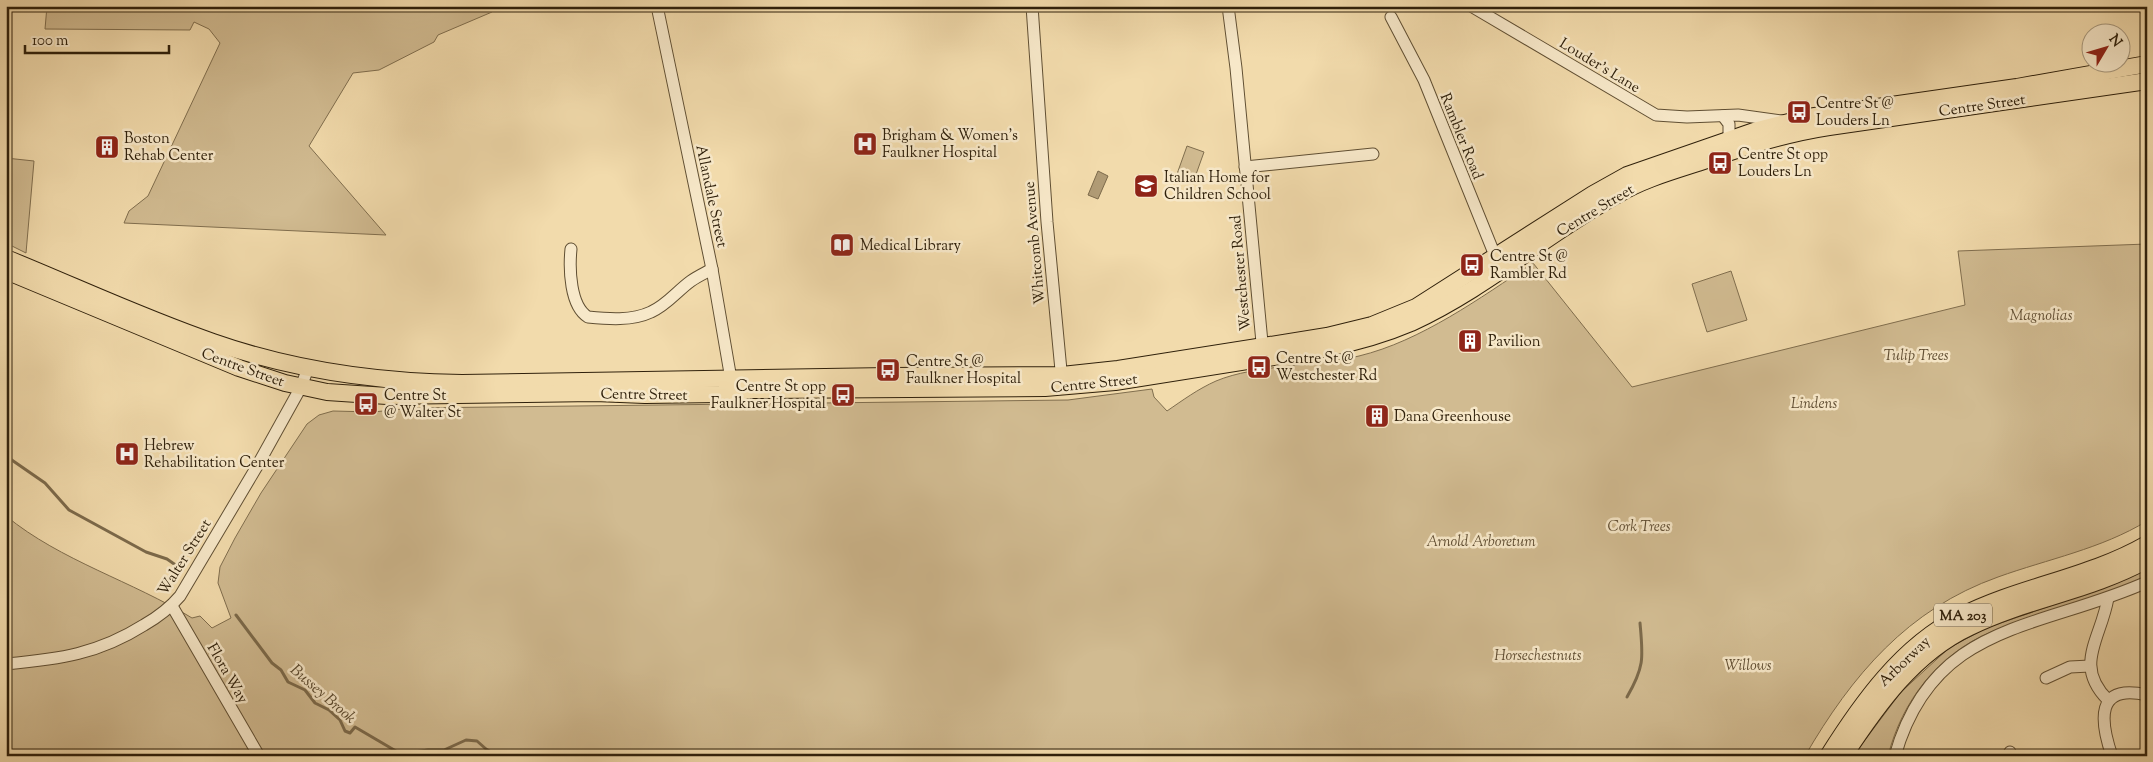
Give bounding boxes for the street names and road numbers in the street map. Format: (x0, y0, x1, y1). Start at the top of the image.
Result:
street label: Louder's Lane (1555, 34, 1644, 99)
street label: Rambler Road (1434, 90, 1488, 183)
street label: Centre Street (1938, 90, 2027, 123)
street label: Allandale Street (689, 143, 732, 250)
street label: Whitcomb Avenue (1020, 180, 1051, 305)
street label: Centre Street (1553, 180, 1638, 243)
street label: Westchester Road (1226, 214, 1257, 332)
street label: Centre Street (198, 344, 287, 393)
street label: Centre Street (1050, 369, 1139, 399)
street label: Centre Street (600, 384, 688, 407)
street label: Walter Street (153, 516, 217, 600)
road number: MA 203 (1934, 604, 1992, 626)
street label: Arborway (1874, 632, 1936, 692)
street label: Flora Way (201, 640, 253, 708)

